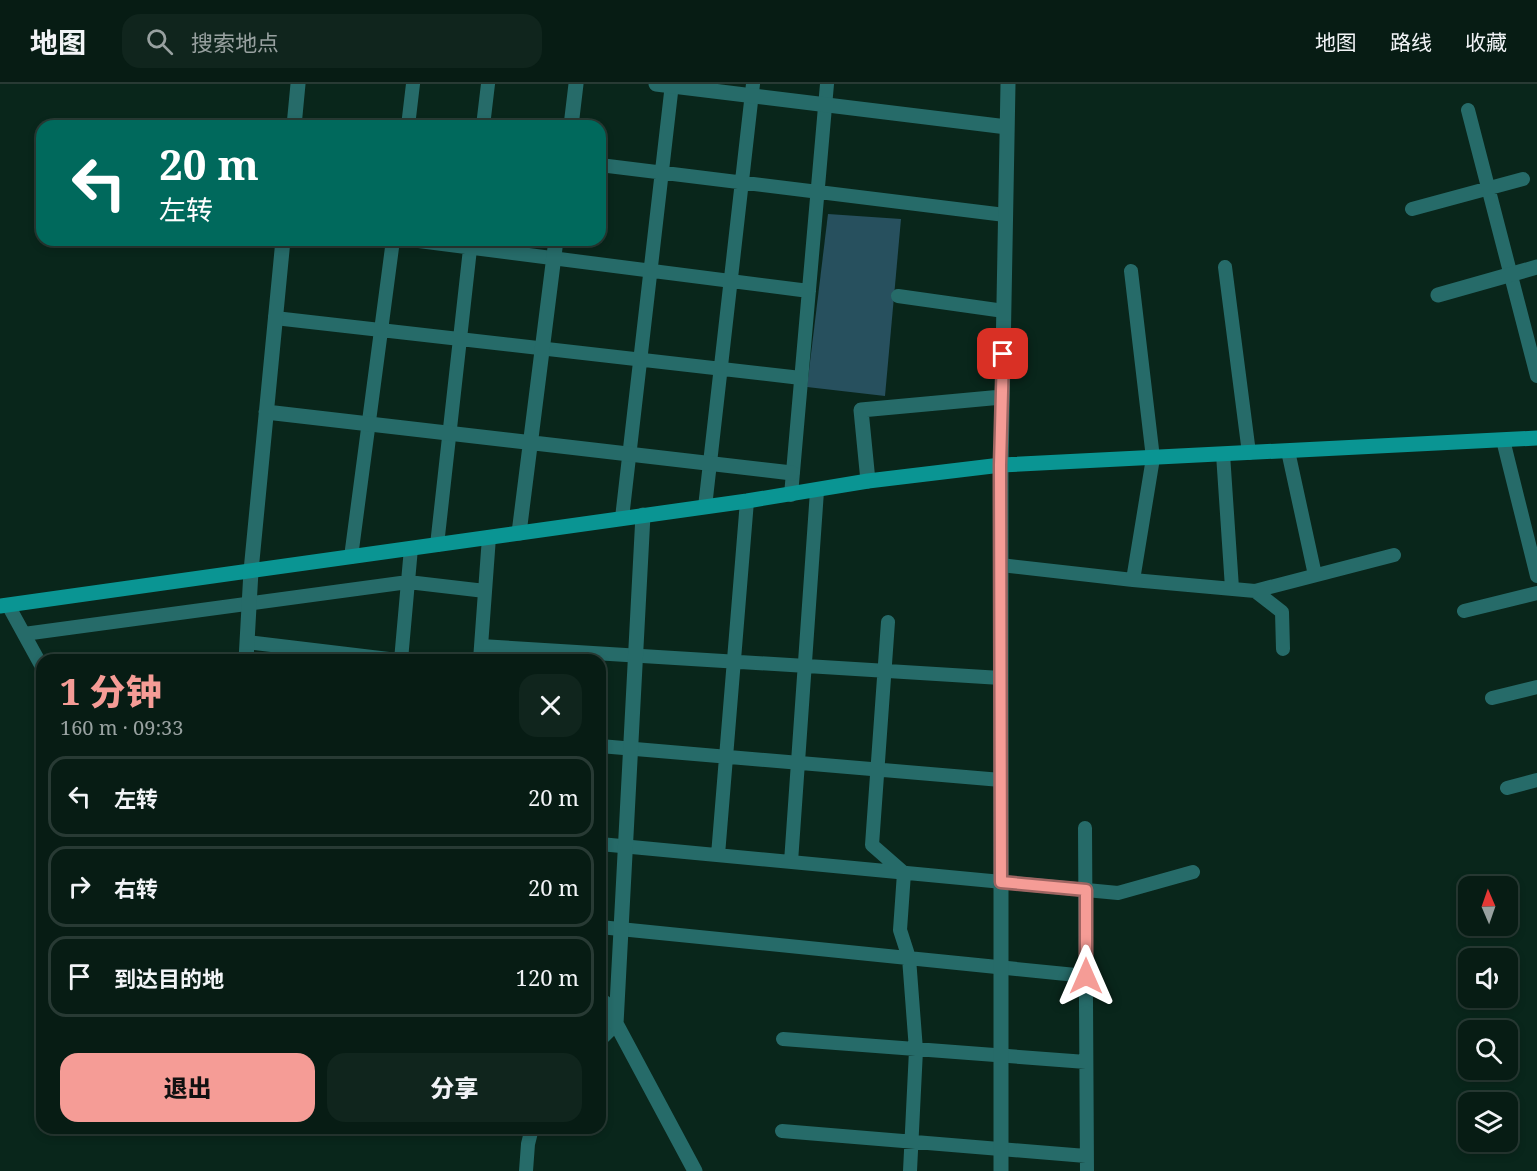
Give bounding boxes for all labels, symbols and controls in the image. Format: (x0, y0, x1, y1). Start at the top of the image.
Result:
search box (122, 14, 542, 68)
text: 地图 (30, 23, 86, 61)
icon: search (143, 25, 176, 58)
text: 搜索地点 (191, 27, 279, 57)
text: 地图 (1315, 28, 1357, 56)
text: 路线 (1390, 28, 1432, 56)
text: 收藏 (1465, 28, 1507, 56)
text: 20 m (159, 135, 259, 192)
icon: left (60, 144, 138, 222)
text: 左转 (159, 191, 213, 228)
pin (977, 328, 1028, 379)
icon: arrive (986, 337, 1019, 370)
text: 1 分钟 (60, 667, 162, 716)
button: close (519, 674, 582, 737)
text: 160 m · 09:33 (60, 714, 183, 741)
icon: left (63, 780, 96, 813)
text: 20 m (528, 782, 579, 812)
text: 左转 (114, 783, 158, 813)
icon: right (63, 870, 96, 903)
text: 20 m (528, 872, 579, 902)
text: 右转 (114, 873, 158, 903)
north arrow (1458, 876, 1518, 936)
map controls (1458, 876, 1518, 1152)
position arrow (1054, 944, 1118, 1008)
button: sound (1458, 948, 1518, 1008)
icon: arrive (63, 960, 96, 993)
text: 120 m (516, 962, 579, 992)
text: 到达目的地 (114, 963, 224, 993)
button: search (1458, 1020, 1518, 1080)
button: 退出 (60, 1053, 315, 1122)
button: 分享 (327, 1053, 582, 1122)
button: layers (1458, 1092, 1518, 1152)

